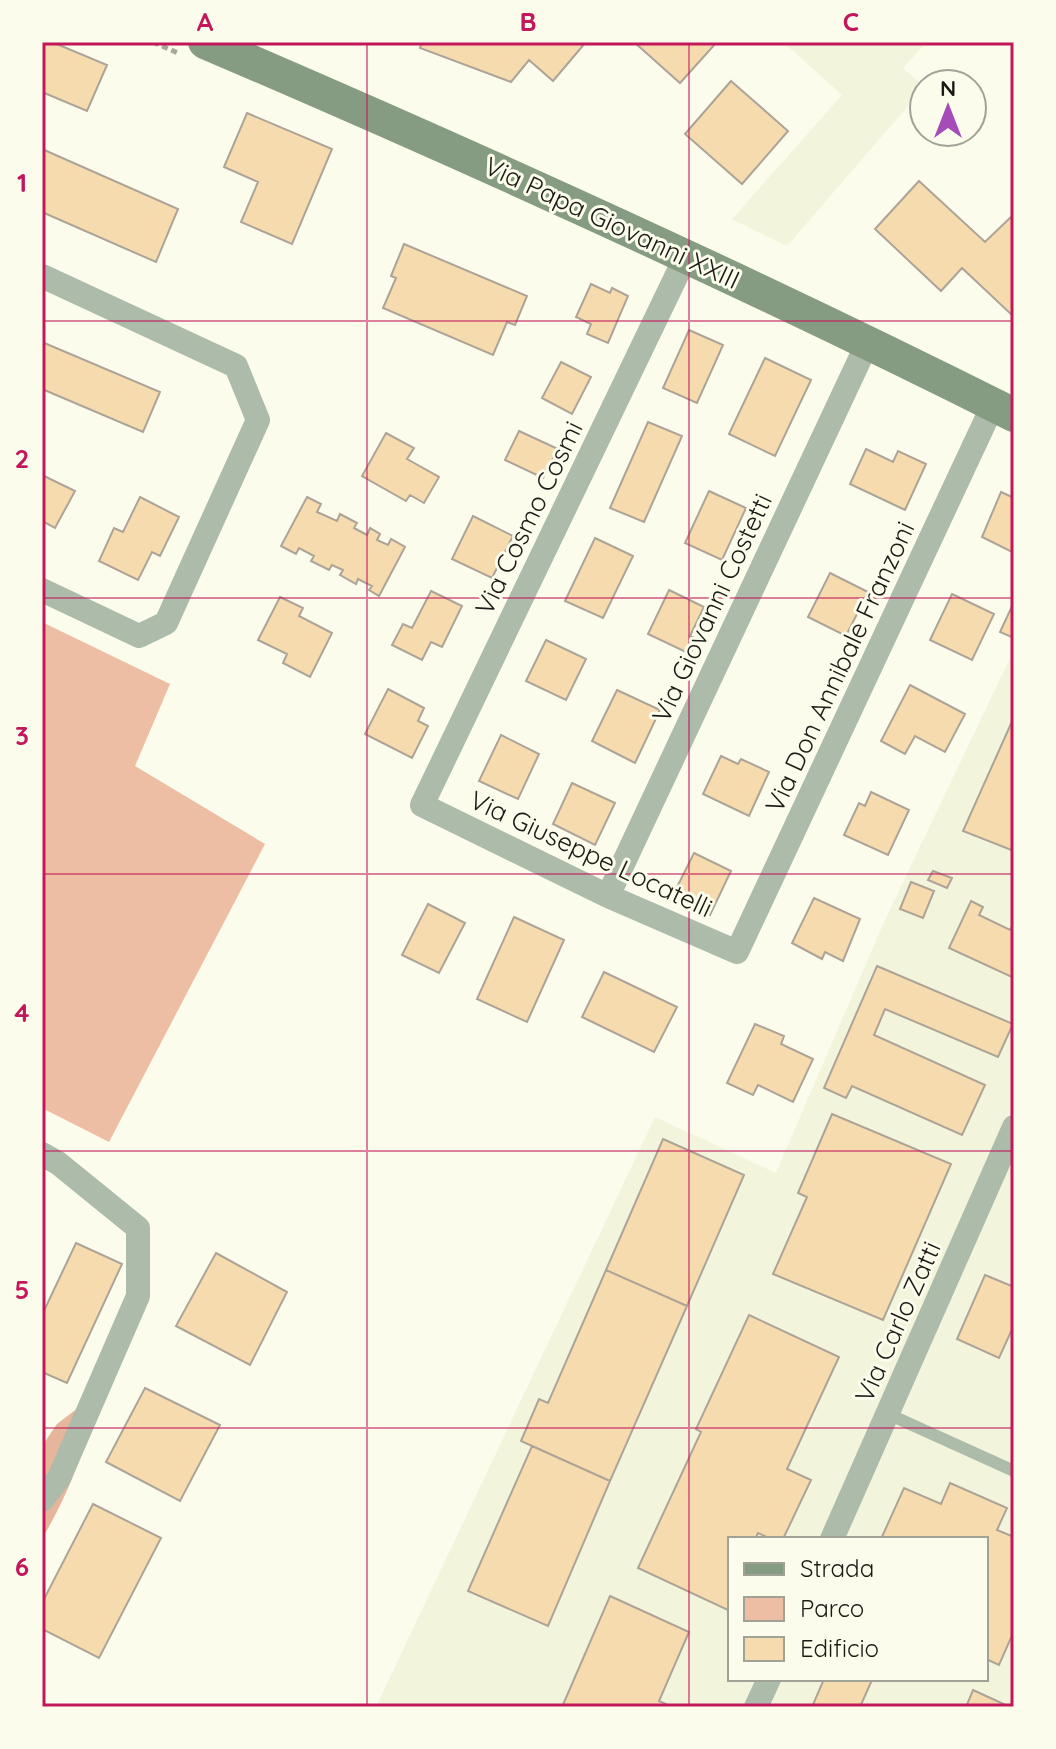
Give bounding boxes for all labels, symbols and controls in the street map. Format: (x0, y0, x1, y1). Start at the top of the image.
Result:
text: A (197, 5, 214, 38)
text: B (519, 5, 537, 38)
text: C (843, 5, 859, 38)
north arrow (908, 68, 988, 148)
text: N (940, 74, 956, 102)
street label: Via Papa Giovanni XXIII (479, 149, 745, 296)
text: 1 (17, 166, 27, 199)
street label: Via Cosmo Cosmi (467, 416, 590, 620)
text: 2 (15, 442, 29, 475)
street label: Via Giovanni Costetti (644, 488, 779, 727)
street label: Via Don Annibale Franzoni (758, 516, 922, 818)
text: 3 (15, 719, 29, 752)
street label: Via Giuseppe Locatelli (465, 783, 718, 924)
text: 4 (14, 996, 30, 1029)
street label: Via Carlo Zatti (847, 1236, 948, 1407)
text: 5 (15, 1273, 29, 1306)
legend (728, 1537, 988, 1681)
text: 6 (15, 1550, 29, 1583)
text: Strada (800, 1553, 874, 1583)
text: Parco (800, 1593, 864, 1623)
text: Edificio (800, 1633, 879, 1663)

